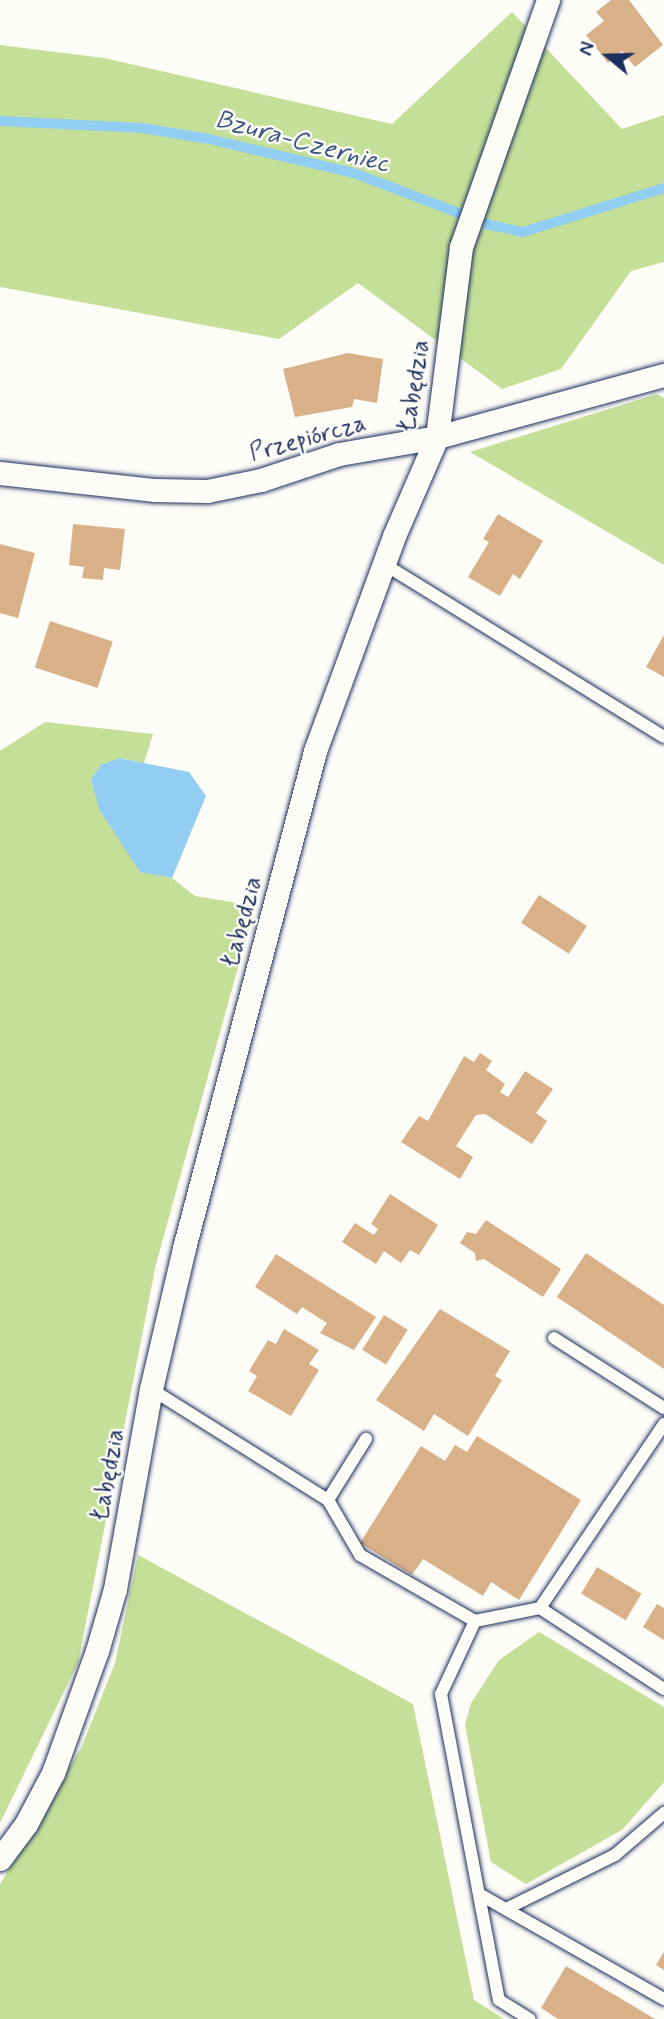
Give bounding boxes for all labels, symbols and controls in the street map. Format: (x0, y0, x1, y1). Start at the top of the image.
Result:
north arrow (573, 21, 643, 91)
text: N (574, 39, 602, 59)
water label: Bzura-Czerniec (212, 105, 392, 181)
street label: Łabędzia (393, 338, 437, 434)
street label: Przepiórcza (247, 410, 369, 468)
street label: Łabędzia (217, 873, 269, 971)
street label: Łabędzia (87, 1427, 131, 1523)

